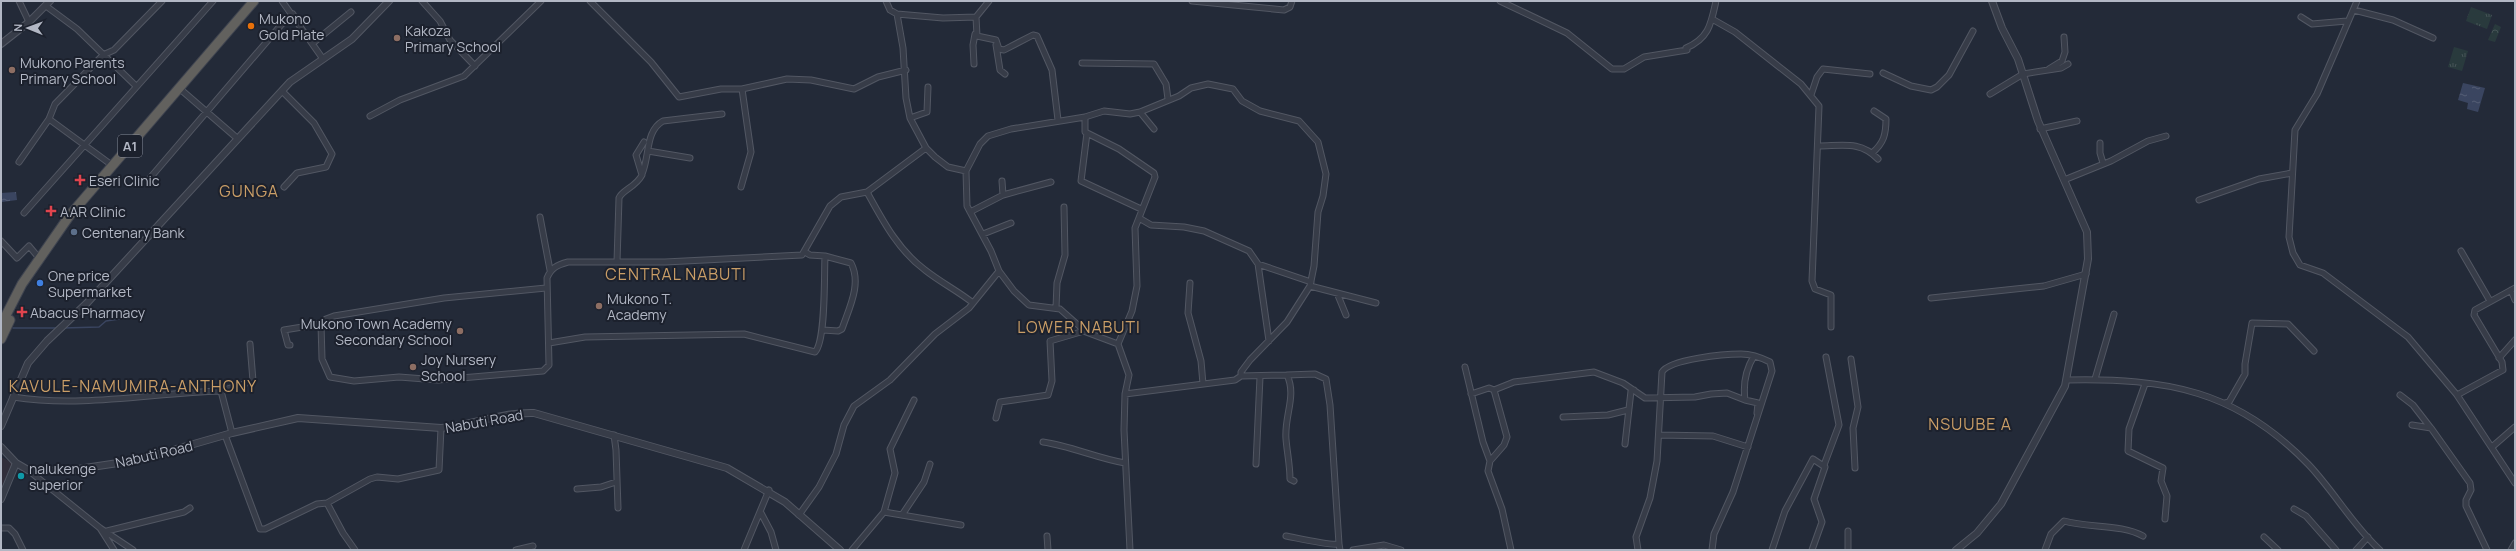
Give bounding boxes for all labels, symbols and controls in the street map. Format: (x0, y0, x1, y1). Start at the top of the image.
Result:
north arrow (8, 8, 48, 48)
place label: Mukono Gold Plate (259, 9, 325, 44)
marker: Mukono Gold Plate (246, 21, 256, 31)
place label: Kakoza Primary School (405, 21, 501, 56)
text: N (10, 24, 25, 32)
marker: Kakoza Primary School (392, 33, 402, 43)
place label: Mukono Parents Primary School (20, 53, 125, 88)
marker: Mukono Parents Primary School (7, 65, 17, 75)
road number: A1 (118, 135, 142, 157)
place label: Eseri Clinic (89, 171, 160, 190)
marker: Eseri Clinic (74, 174, 86, 186)
district label: GUNGA (219, 180, 279, 202)
place label: AAR Clinic (60, 202, 126, 221)
marker: AAR Clinic (45, 205, 57, 217)
place label: Centenary Bank (82, 223, 186, 242)
marker: Centenary Bank (69, 227, 79, 237)
district label: CENTRAL NABUTI (605, 263, 747, 285)
place label: One price Supermarket (48, 266, 132, 301)
marker: One price Supermarket (35, 278, 45, 288)
place label: Mukono T. Academy (607, 289, 672, 324)
marker: Mukono T. Academy (594, 301, 604, 311)
place label: Abacus Pharmacy (30, 303, 146, 322)
marker: Abacus Pharmacy (17, 307, 27, 317)
place label: Mukono Town Academy Secondary School (301, 314, 453, 349)
district label: LOWER NABUTI (1017, 316, 1141, 338)
marker: Mukono Town Academy Secondary School (455, 326, 465, 336)
place label: Joy Nursery School (421, 350, 497, 385)
marker: Joy Nursery School (408, 362, 418, 372)
district label: KAVULE-NAMUMIRA-ANTHONY (9, 375, 257, 397)
street label: Nabuti Road (444, 405, 524, 437)
district label: NSUUBE A (1928, 413, 2012, 435)
street label: Nabuti Road (113, 436, 195, 472)
place label: nalukenge superior (29, 459, 96, 494)
marker: nalukenge superior (16, 471, 26, 481)

